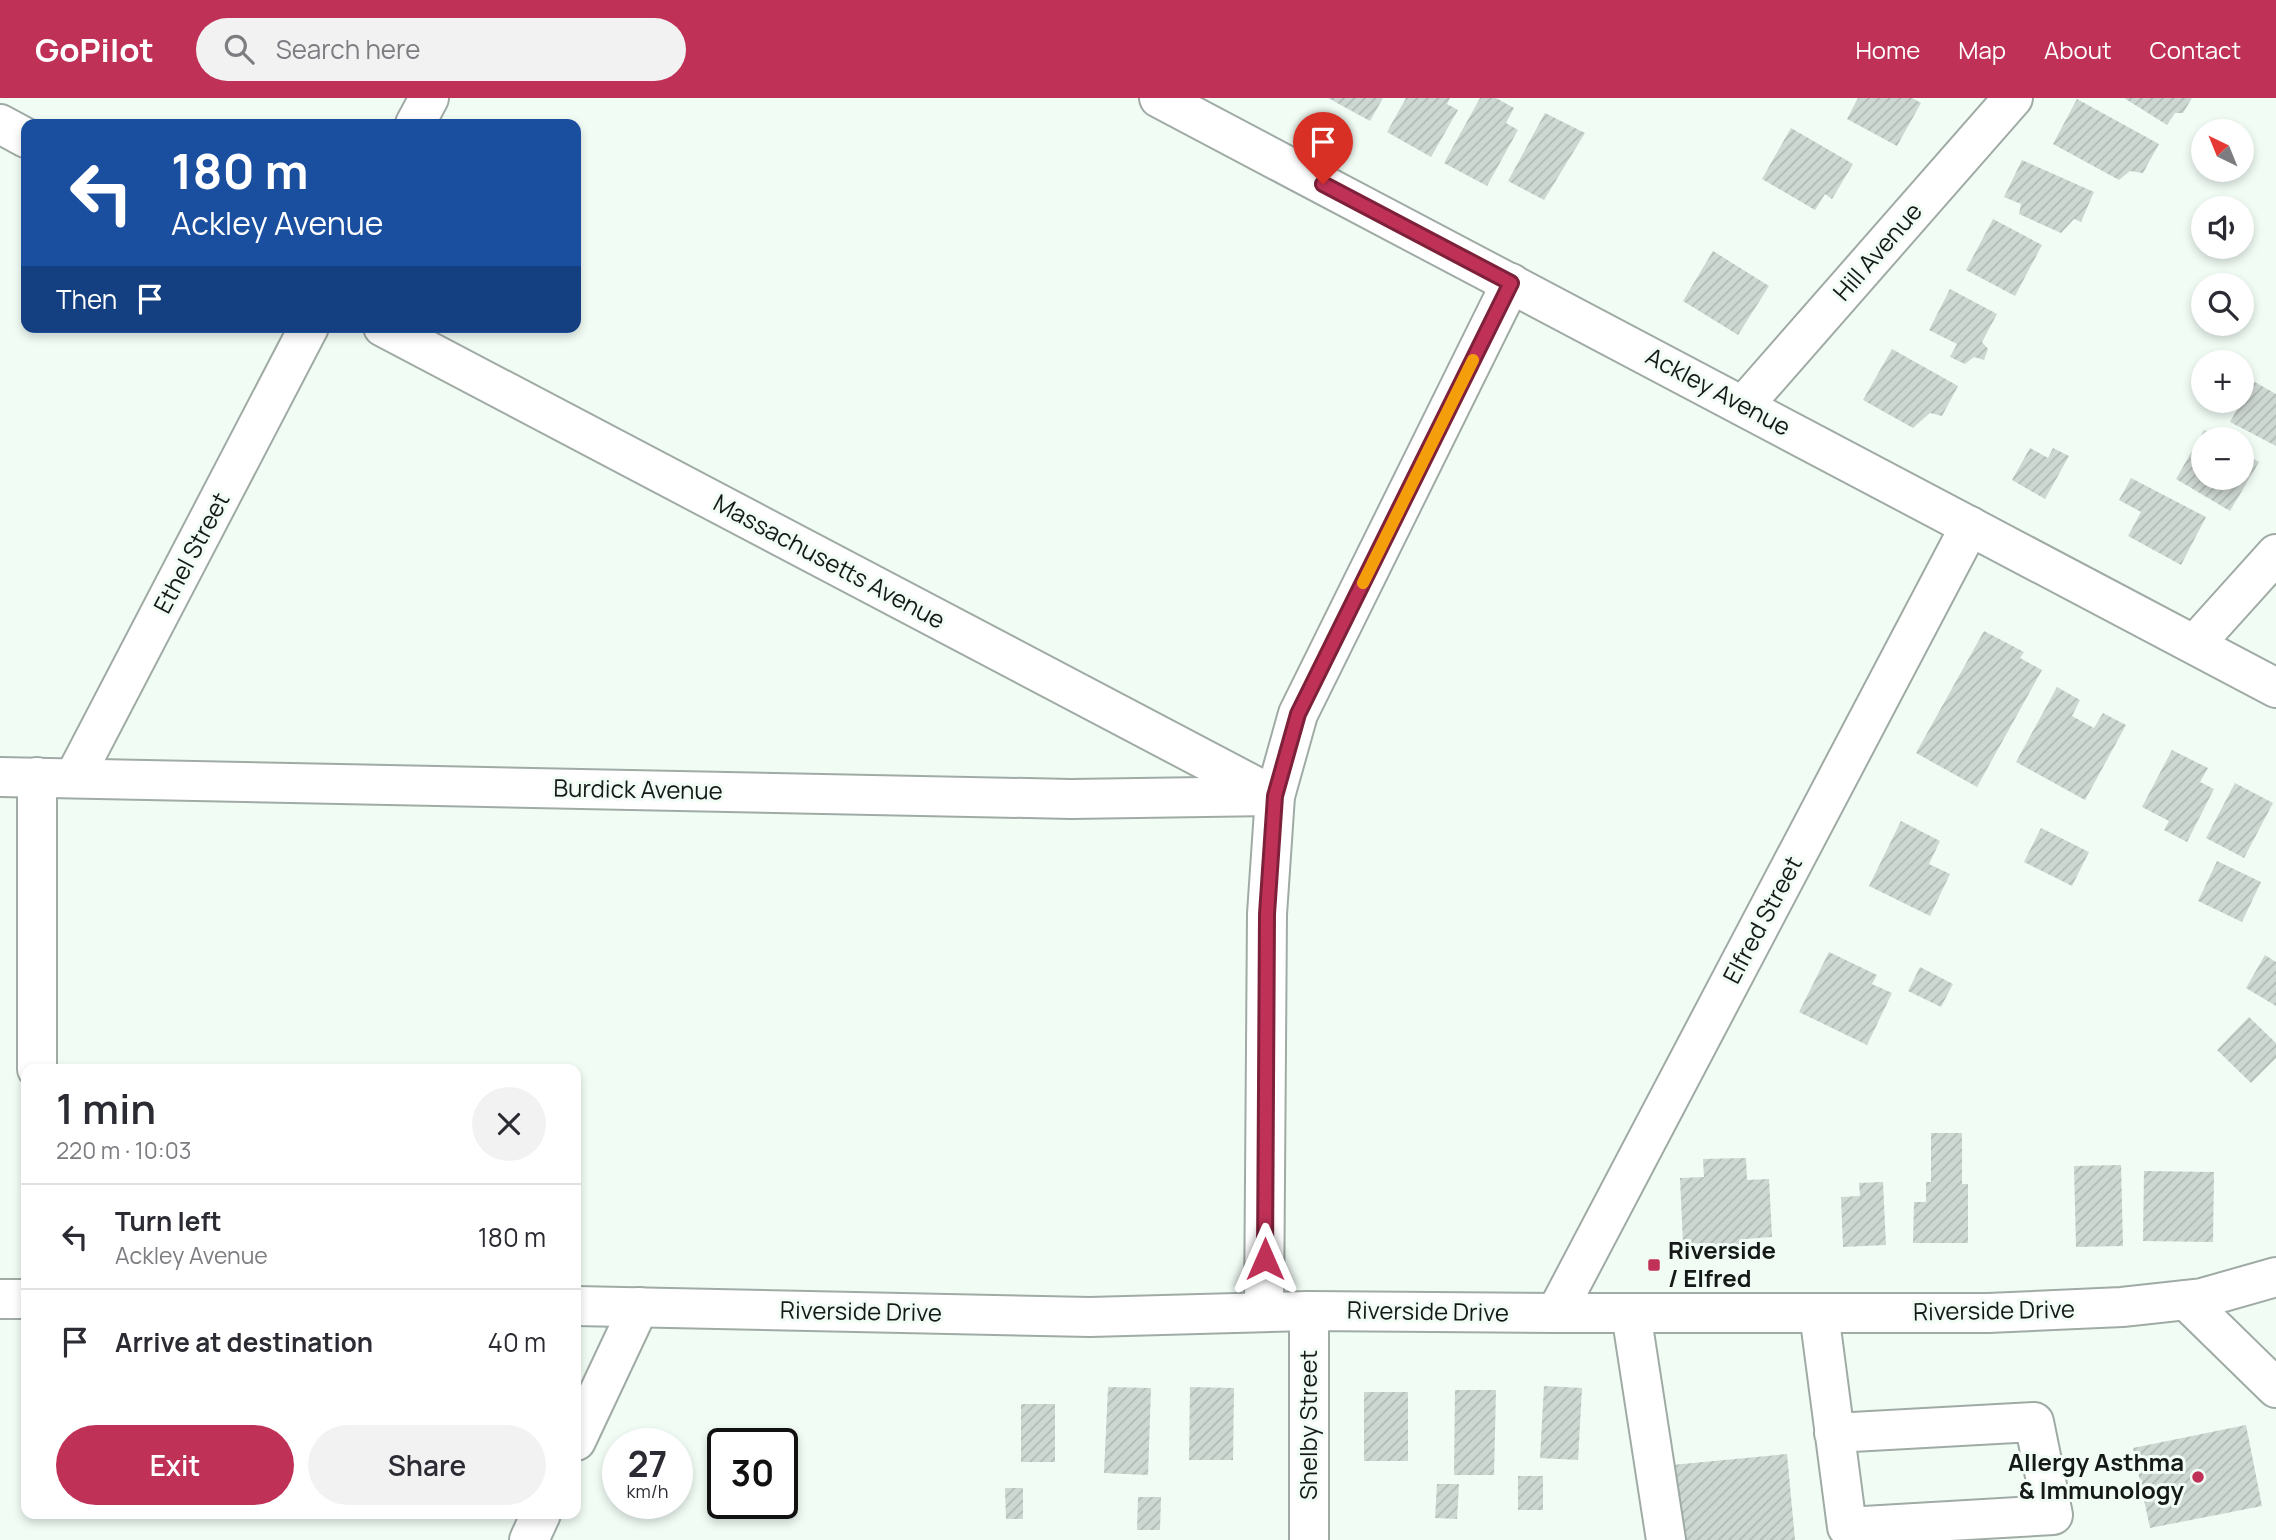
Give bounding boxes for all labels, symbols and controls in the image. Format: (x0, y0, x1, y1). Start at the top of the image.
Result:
search box (196, 18, 686, 81)
text: GoPilot (35, 27, 154, 72)
icon: search (220, 30, 258, 68)
text: Search here (276, 31, 420, 67)
text: Home (1855, 33, 1920, 66)
text: Map (1958, 33, 2006, 66)
text: About (2044, 33, 2112, 66)
text: Contact (2150, 33, 2241, 66)
pin (1293, 112, 1353, 184)
north arrow (2191, 119, 2254, 182)
map controls (2191, 119, 2254, 490)
icon: arrive (1304, 123, 1342, 161)
text: 180 m (171, 137, 309, 204)
icon: left (56, 147, 147, 238)
street label: Hill Avenue (1825, 195, 1929, 307)
button: sound (2191, 196, 2254, 259)
text: Ackley Avenue (171, 201, 384, 245)
button: search (2191, 273, 2254, 336)
icon: arrive (131, 280, 169, 318)
text: Then (56, 281, 117, 317)
street label: Ackley Avenue (1641, 339, 1797, 443)
button: + (2191, 350, 2254, 413)
button: − (2191, 427, 2254, 490)
street label: Ethel Street (145, 486, 236, 619)
street label: Massachusetts Avenue (708, 486, 951, 636)
street label: Burdick Avenue (553, 771, 723, 806)
street label: Elfred Street (1714, 850, 1809, 989)
text: 1 min (56, 1079, 156, 1137)
button: close (472, 1087, 546, 1161)
text: 220 m · 10:03 (56, 1134, 191, 1166)
text: Turn left (115, 1203, 222, 1239)
icon: left (56, 1218, 94, 1256)
text: 180 m (478, 1219, 546, 1255)
position arrow (1228, 1222, 1302, 1296)
place label: Riverside / Elfred (1668, 1233, 1776, 1294)
text: Ackley Avenue (115, 1239, 268, 1271)
marker: Riverside / Elfred (1646, 1257, 1662, 1273)
street label: Riverside Drive (1913, 1292, 2075, 1327)
street label: Riverside Drive (780, 1293, 942, 1328)
street label: Riverside Drive (1347, 1293, 1509, 1328)
icon: arrive (56, 1323, 94, 1361)
text: Arrive at destination (115, 1324, 373, 1360)
text: 40 m (488, 1324, 546, 1360)
street label: Shelby Street (1291, 1350, 1324, 1500)
button: Exit (56, 1425, 294, 1505)
button: Share (308, 1425, 546, 1505)
speed limit sign: 30 (707, 1428, 798, 1519)
text: 27 (628, 1440, 667, 1488)
place label: Allergy Asthma & Immunology (2008, 1445, 2185, 1506)
marker: Allergy Asthma & Immunology (2190, 1469, 2206, 1485)
text: km/h (627, 1479, 668, 1503)

